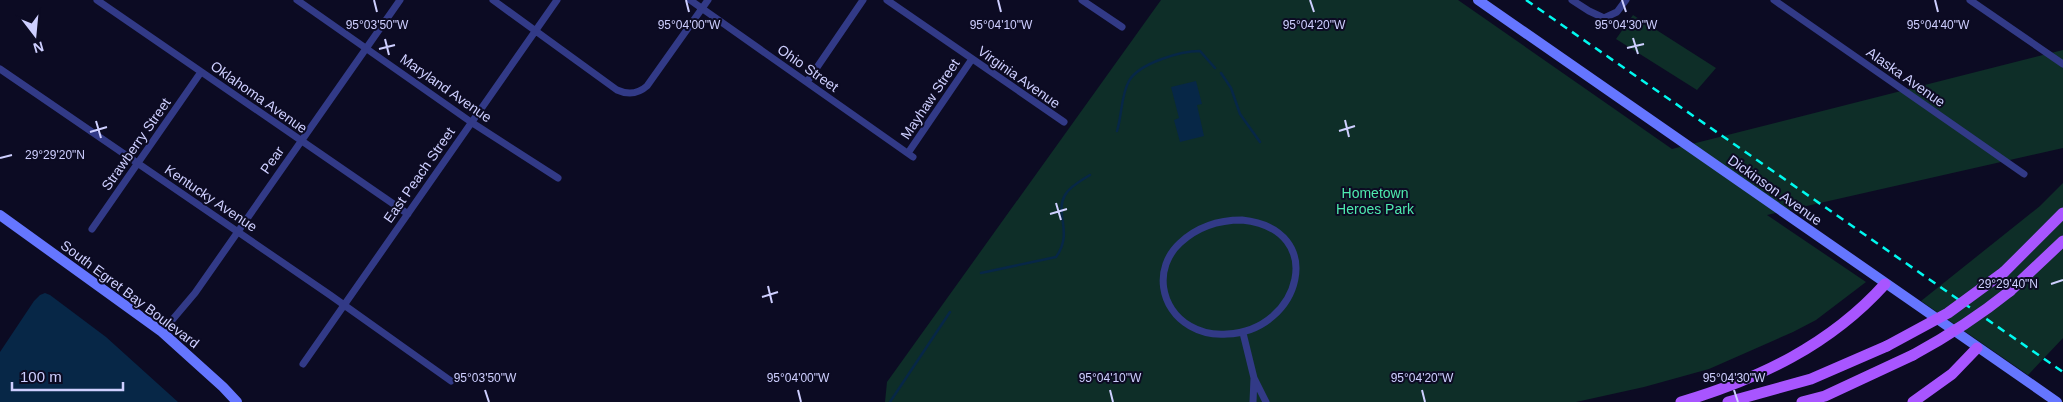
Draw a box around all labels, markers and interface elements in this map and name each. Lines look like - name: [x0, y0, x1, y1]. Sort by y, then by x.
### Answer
- north arrow: [10, 10, 60, 60]
- text: 95°03'50"W: [346, 18, 409, 32]
- text: 95°04'00"W: [658, 18, 721, 32]
- text: 95°04'10"W: [970, 18, 1033, 32]
- text: 95°04'20"W: [1283, 18, 1346, 32]
- text: 95°04'30"W: [1595, 18, 1658, 32]
- text: 95°04'40"W: [1907, 18, 1970, 32]
- text: N: [32, 38, 46, 57]
- street label: Ohio Street: [774, 41, 842, 95]
- street label: Virginia Avenue: [975, 43, 1063, 111]
- street label: Alaska Avenue: [1864, 44, 1949, 110]
- street label: Maryland Avenue: [397, 50, 495, 126]
- street label: Mayhaw Street: [897, 56, 963, 142]
- street label: Oklahoma Avenue: [208, 58, 311, 136]
- street label: Strawberry Street: [98, 95, 174, 193]
- street label: East Peach Street: [380, 124, 458, 226]
- street label: Pear: [257, 143, 287, 177]
- text: 29°29'20"N: [25, 148, 85, 162]
- street label: Dickinson Avenue: [1725, 152, 1825, 229]
- street label: Kentucky Avenue: [162, 161, 260, 235]
- park label: Hometown Heroes Park: [1336, 185, 1415, 217]
- street label: South Egret Bay Boulevard: [58, 237, 202, 351]
- text: 29°29'40"N: [1978, 277, 2038, 291]
- scale bar: [12, 360, 124, 392]
- text: 100 m: [20, 368, 62, 385]
- text: 95°03'50"W: [454, 371, 517, 385]
- text: 95°04'00"W: [767, 371, 830, 385]
- text: 95°04'10"W: [1079, 371, 1142, 385]
- text: 95°04'20"W: [1391, 371, 1454, 385]
- text: 95°04'30"W: [1703, 371, 1766, 385]

